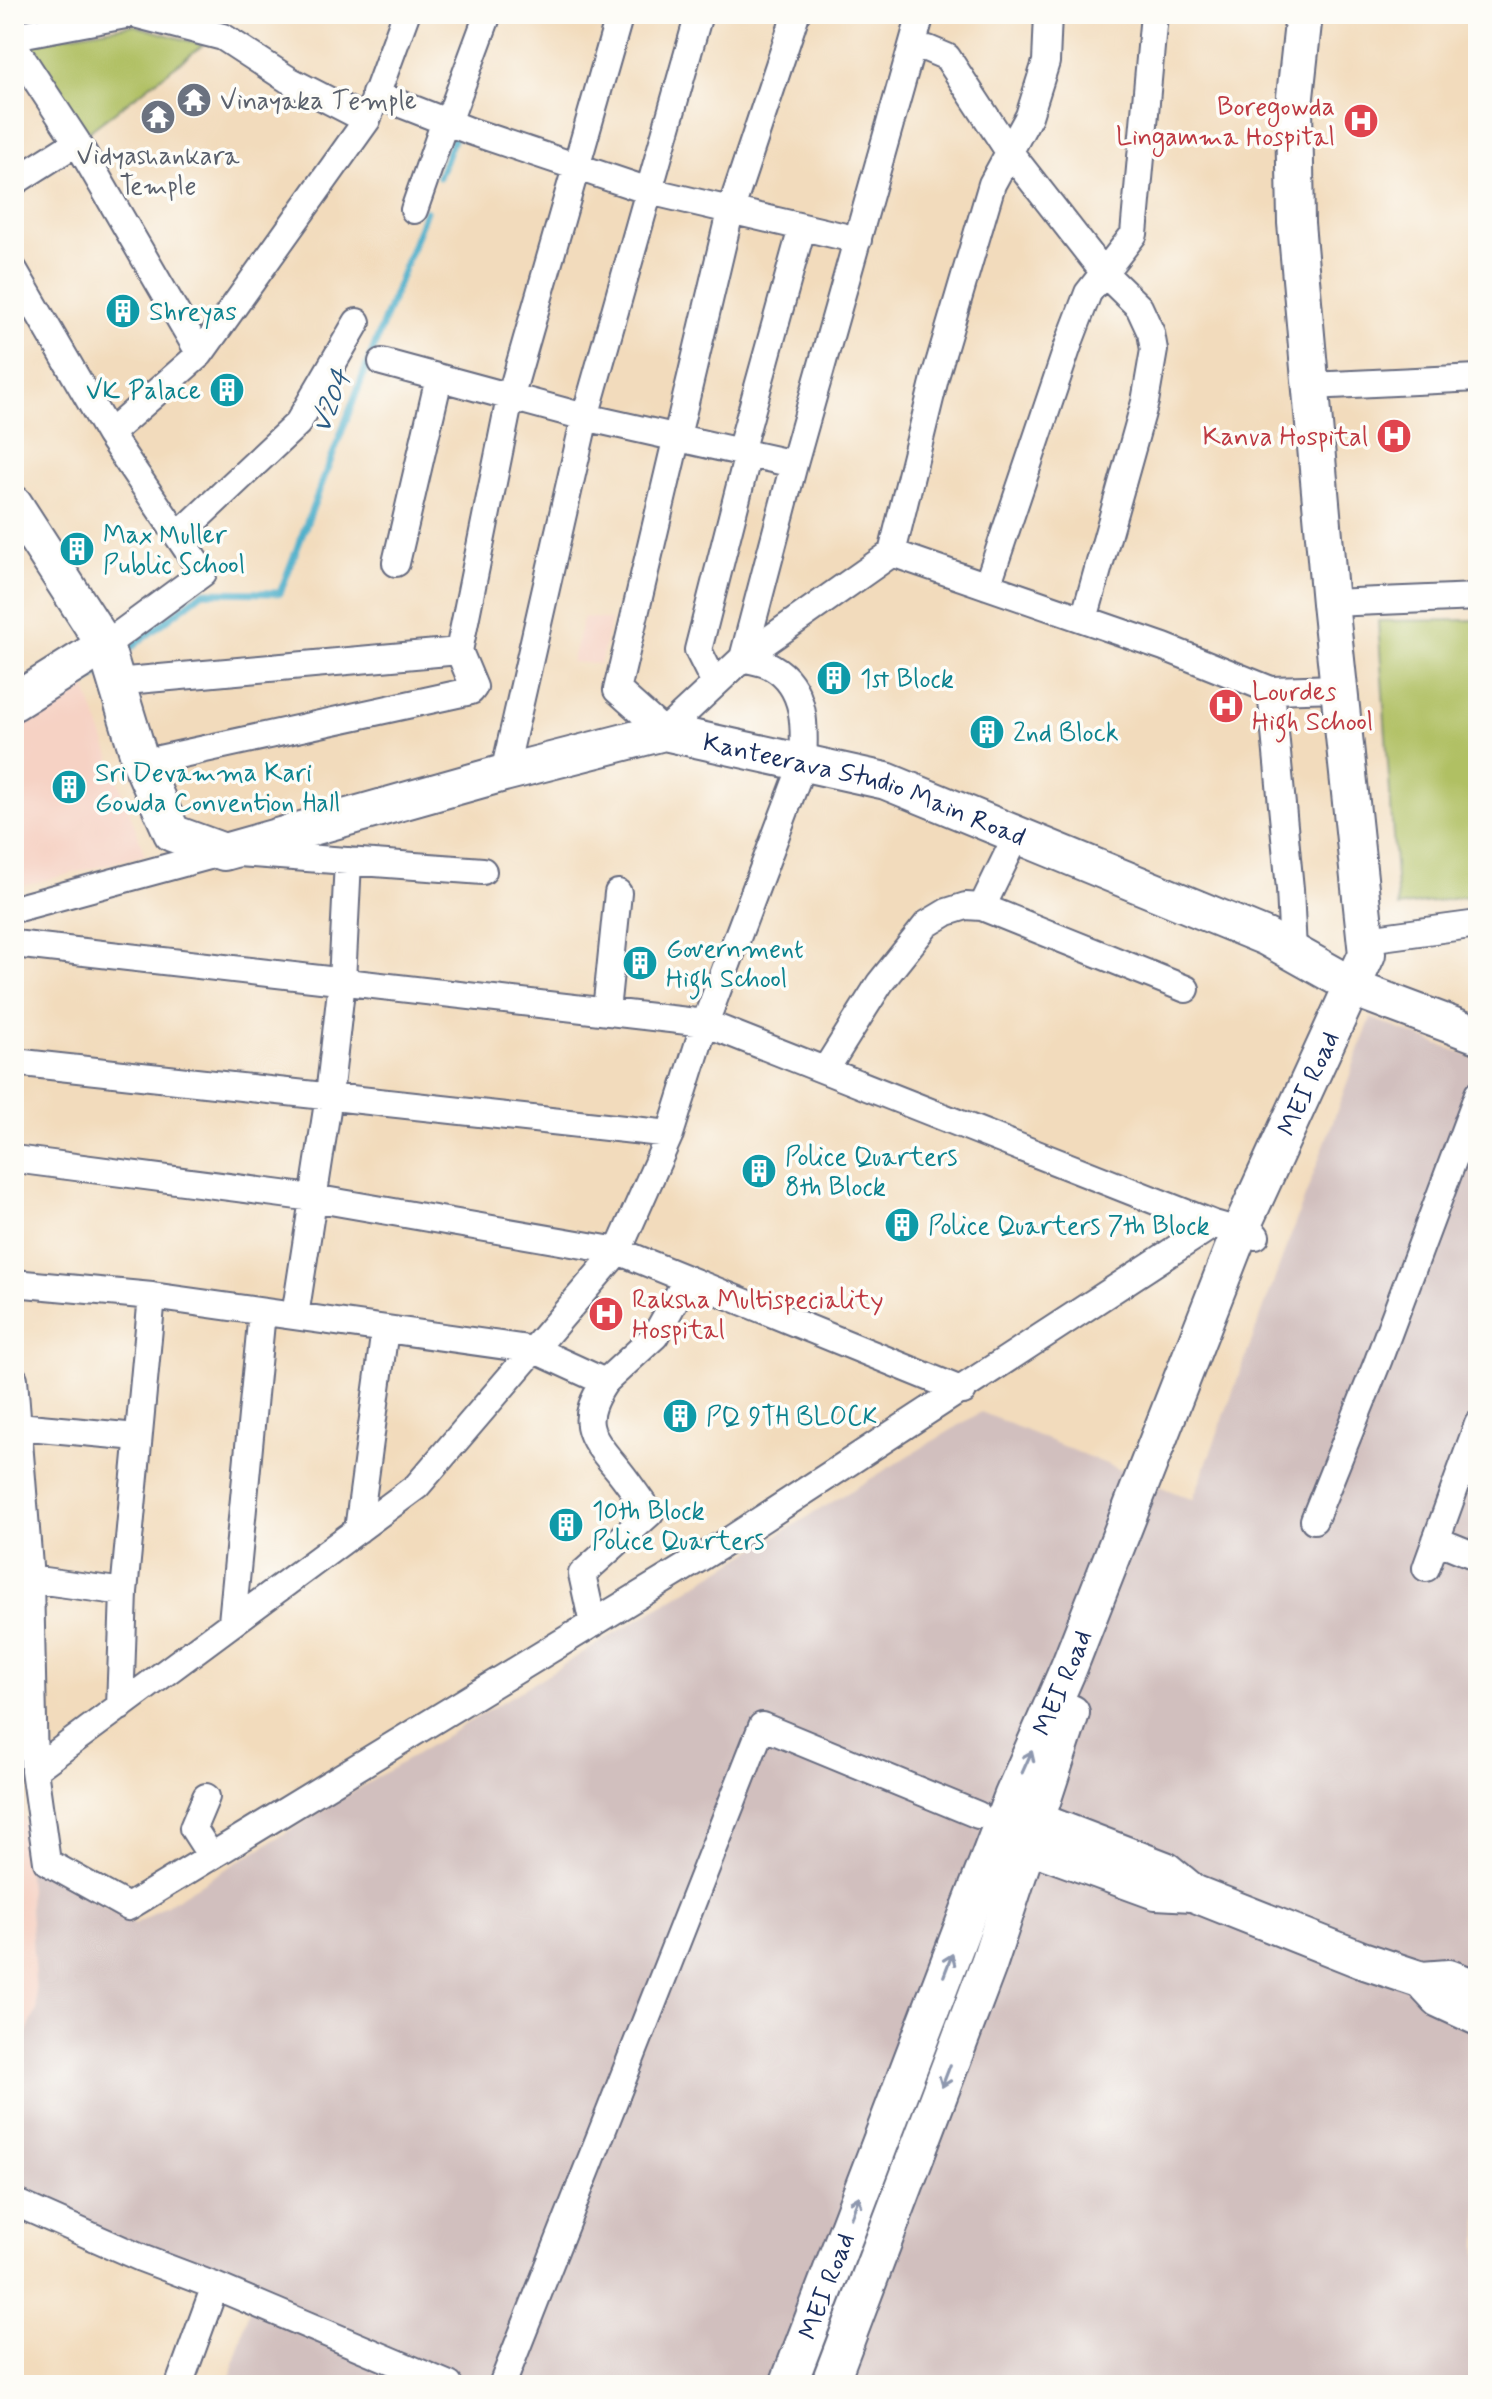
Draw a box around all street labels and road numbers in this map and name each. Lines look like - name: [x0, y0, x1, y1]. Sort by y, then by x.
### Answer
- street label: Kanteerava Studio Main Road: [700, 726, 1030, 855]
- street label: MEI Road: [1271, 1026, 1348, 1142]
- street label: MEI Road: [1026, 1625, 1101, 1742]
- street label: MEI Road: [792, 2228, 863, 2345]

